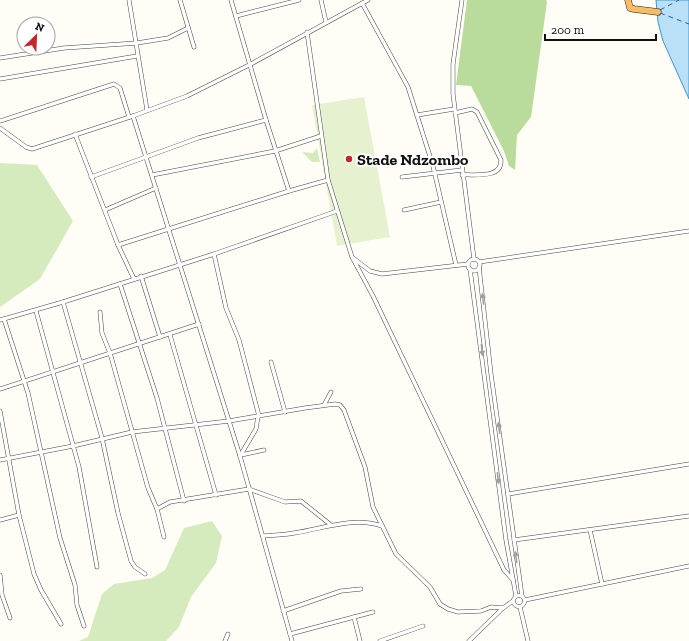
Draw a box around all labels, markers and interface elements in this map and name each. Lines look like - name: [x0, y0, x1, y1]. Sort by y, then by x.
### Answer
- north arrow: [16, 16, 56, 56]
- scale bar: [545, 16, 656, 42]
- text: N: [33, 20, 47, 35]
- text: 200 m: [551, 23, 585, 37]
- place label: Stade Ndzombo: [357, 150, 469, 169]
- marker: Stade Ndzombo: [344, 154, 354, 164]
- one-way arrow: [480, 293, 486, 306]
- one-way arrow: [478, 343, 485, 356]
- one-way arrow: [496, 422, 502, 435]
- one-way arrow: [495, 472, 502, 484]
- one-way arrow: [513, 551, 519, 563]

